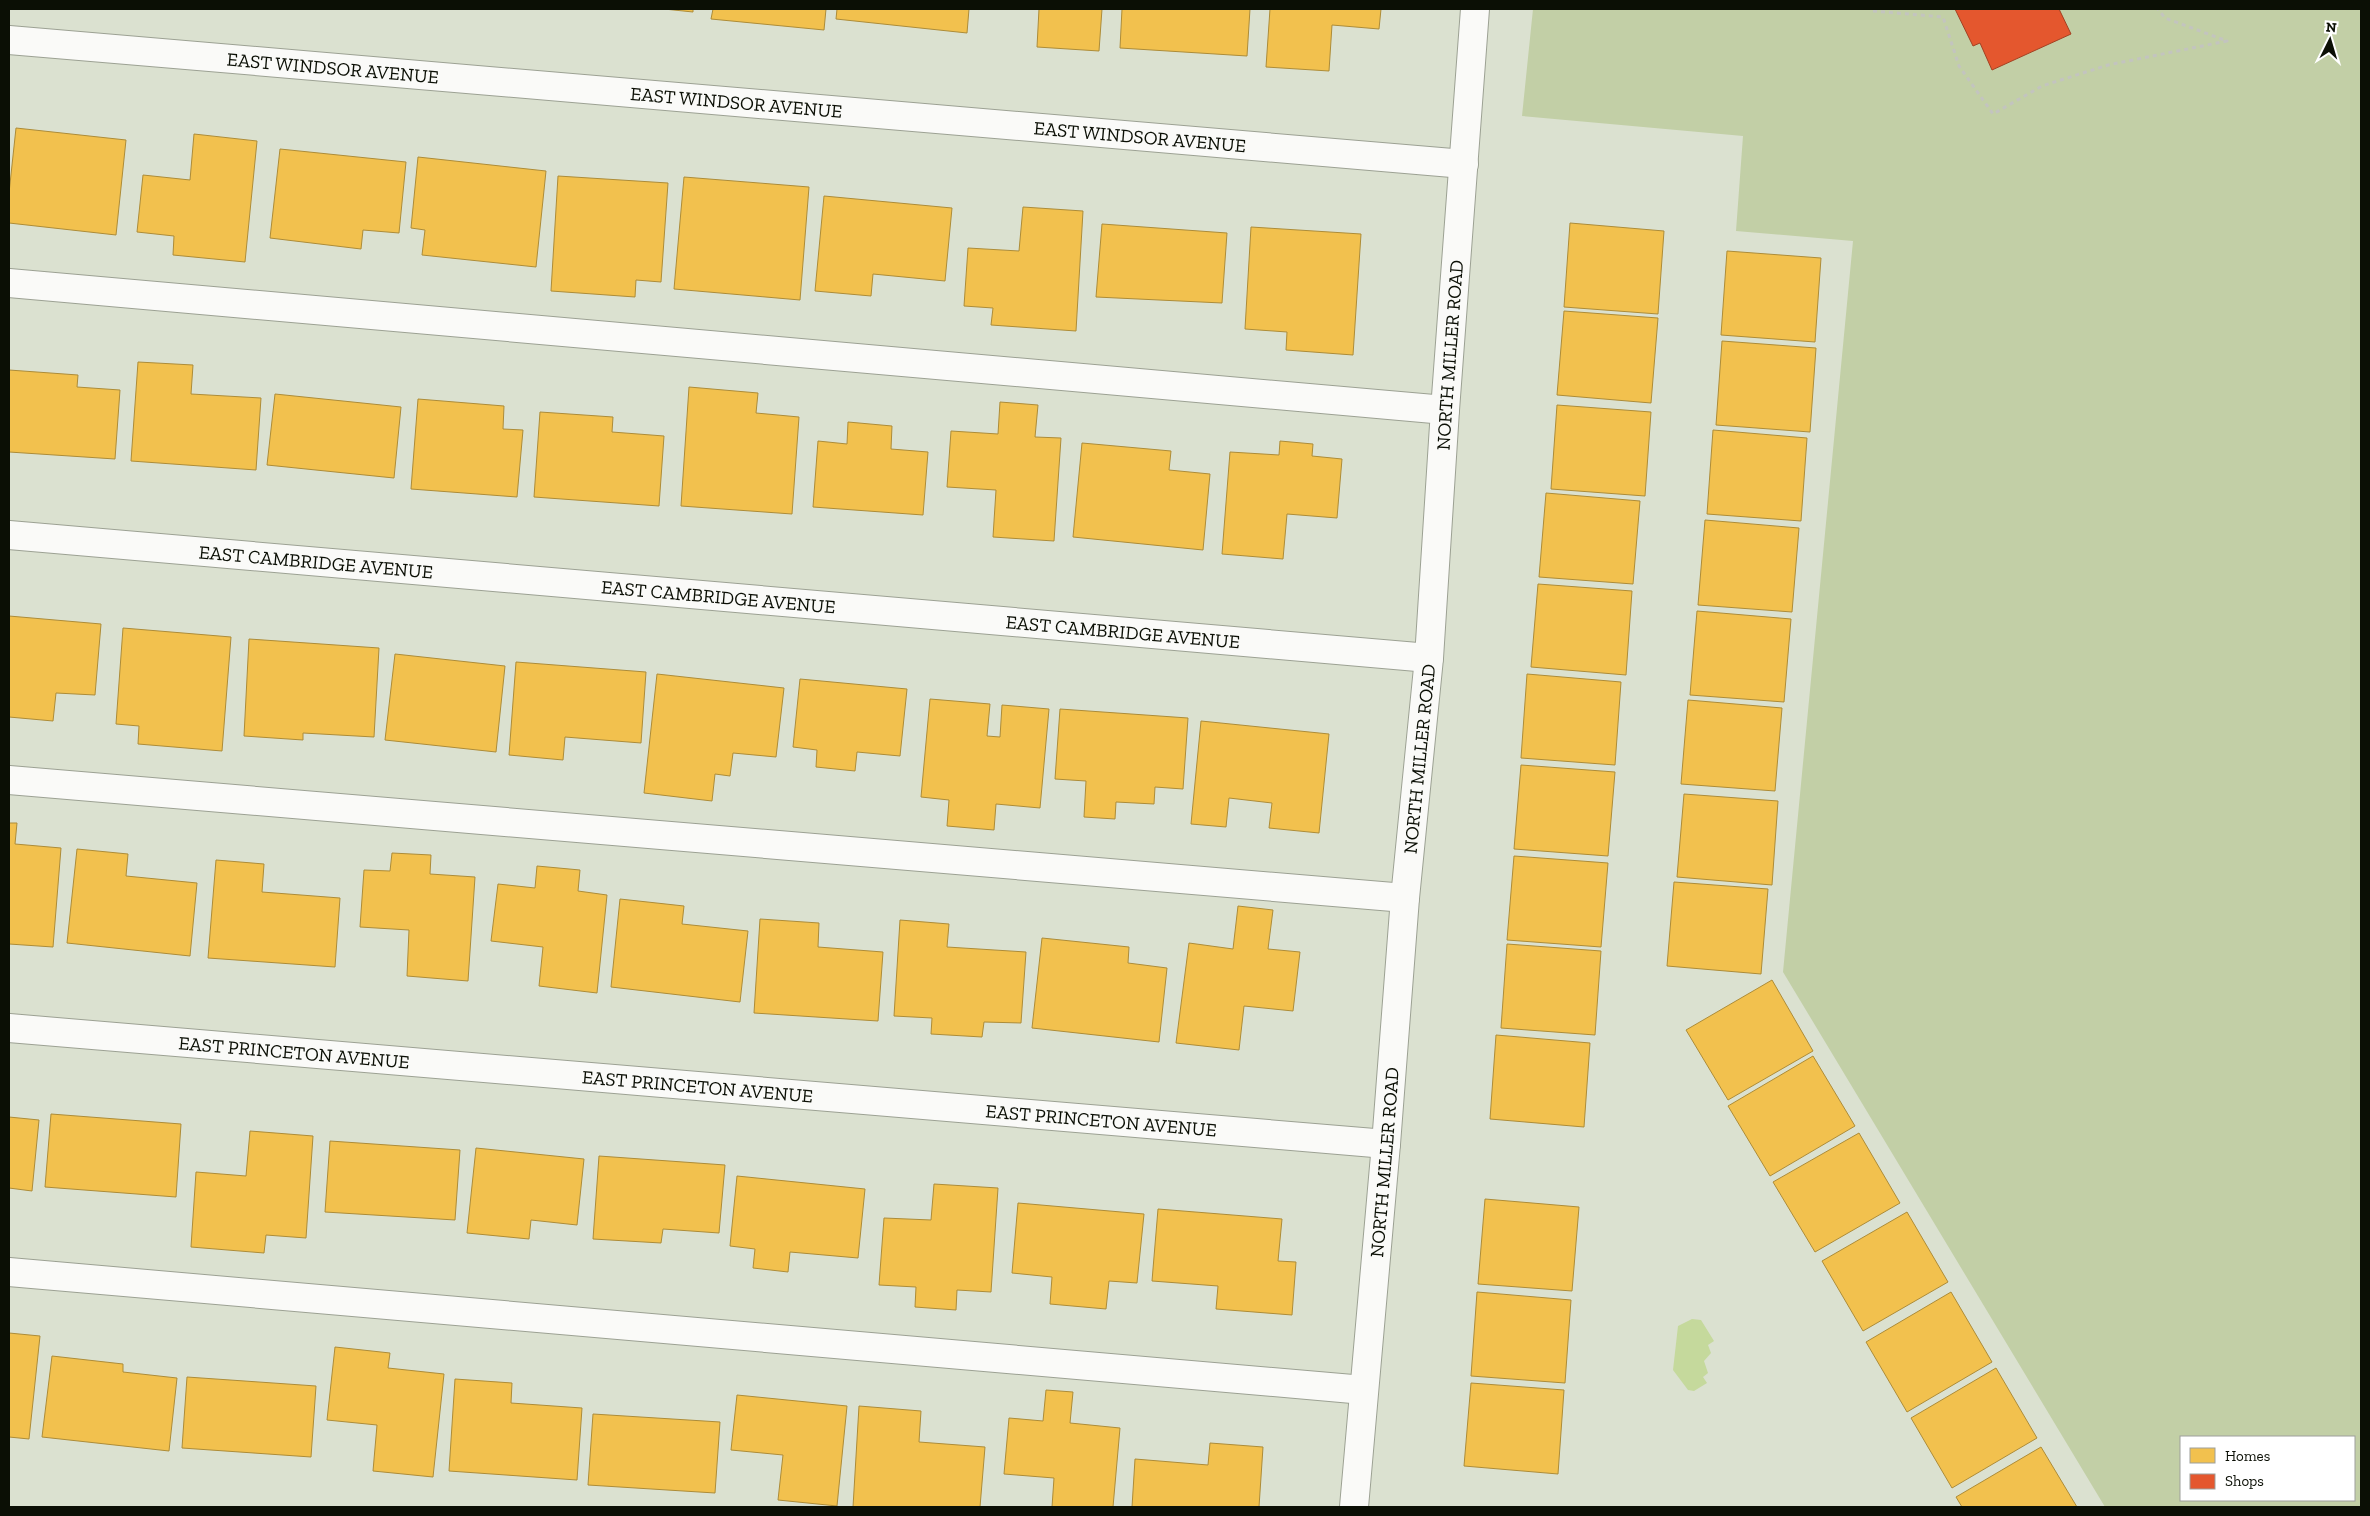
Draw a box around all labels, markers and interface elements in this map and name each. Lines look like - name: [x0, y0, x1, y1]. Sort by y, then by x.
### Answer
- north arrow: [2305, 15, 2355, 65]
- text: N: [2325, 19, 2337, 37]
- street label: EAST WINDSOR AVENUE: [226, 47, 440, 88]
- street label: EAST WINDSOR AVENUE: [629, 81, 843, 122]
- street label: EAST WINDSOR AVENUE: [1033, 116, 1247, 157]
- street label: NORTH MILLER ROAD: [1431, 259, 1468, 451]
- street label: EAST CAMBRIDGE AVENUE: [198, 540, 434, 583]
- street label: EAST CAMBRIDGE AVENUE: [600, 575, 836, 618]
- street label: EAST CAMBRIDGE AVENUE: [1005, 610, 1241, 653]
- street label: NORTH MILLER ROAD: [1398, 663, 1440, 855]
- street label: EAST PRINCETON AVENUE: [178, 1031, 410, 1073]
- street label: EAST PRINCETON AVENUE: [581, 1065, 814, 1107]
- street label: NORTH MILLER ROAD: [1365, 1066, 1403, 1258]
- street label: EAST PRINCETON AVENUE: [985, 1099, 1218, 1141]
- legend: [2180, 1436, 2355, 1501]
- text: Homes: [2225, 1447, 2270, 1465]
- text: Shops: [2225, 1472, 2264, 1490]

